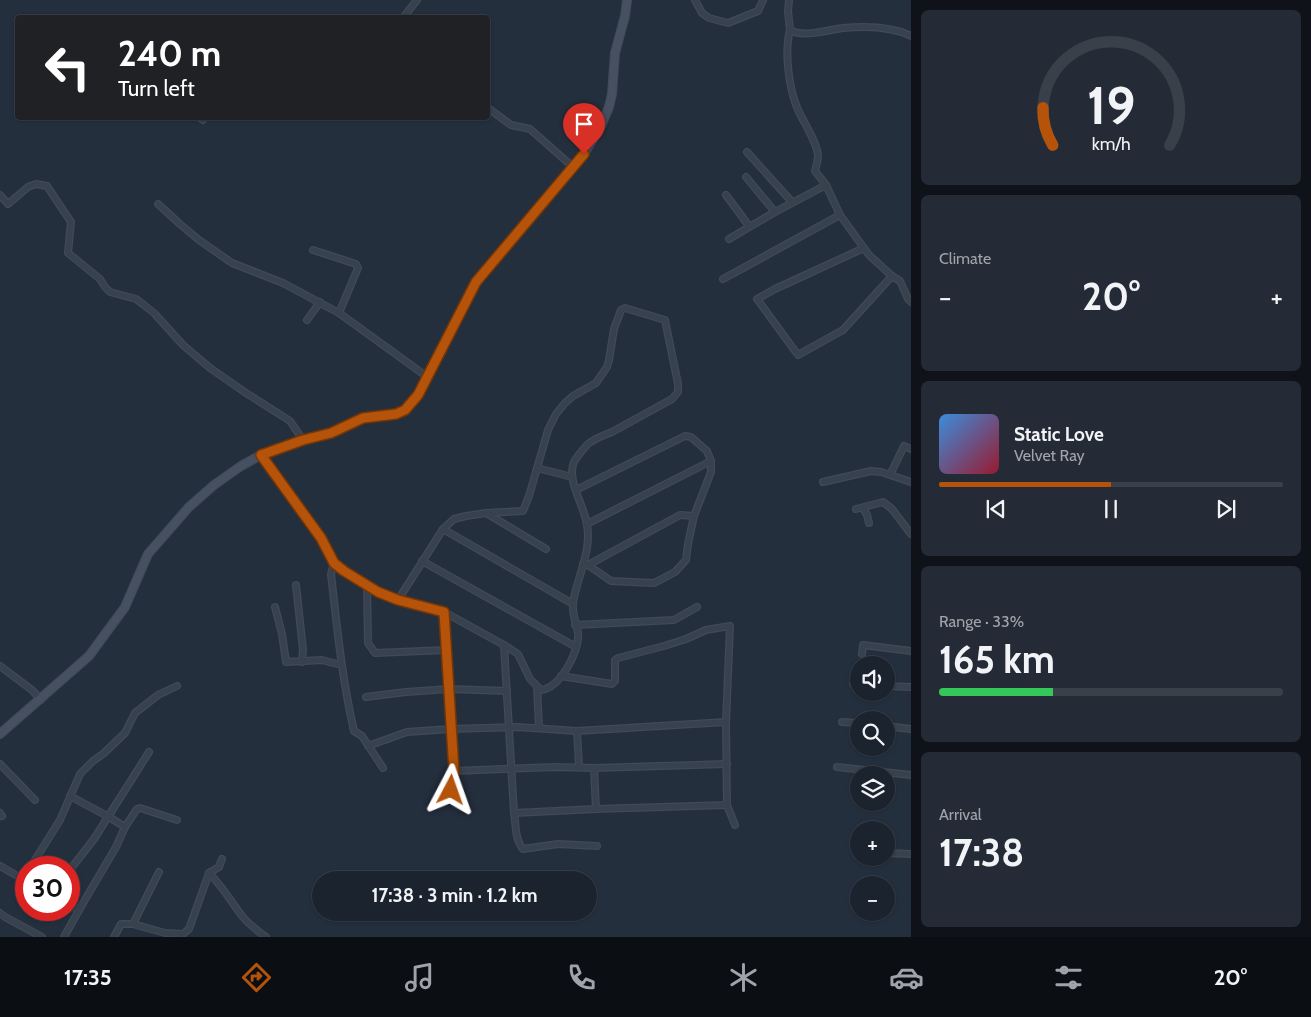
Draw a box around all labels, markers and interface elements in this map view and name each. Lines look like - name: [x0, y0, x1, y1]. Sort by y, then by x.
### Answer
- text: 240 m: [118, 32, 221, 75]
- icon: left: [35, 35, 100, 100]
- text: 19: [1087, 74, 1135, 137]
- text: Turn left: [118, 75, 195, 102]
- pin: [563, 103, 605, 154]
- icon: arrive: [570, 110, 598, 138]
- text: km/h: [1091, 133, 1131, 154]
- text: Climate: [939, 249, 991, 268]
- text: 20°: [1082, 273, 1140, 320]
- text: −: [939, 280, 951, 314]
- text: +: [1271, 280, 1283, 314]
- text: Static Love: [1014, 423, 1104, 446]
- text: Velvet Ray: [1014, 446, 1085, 465]
- icon: previous: [982, 495, 1010, 523]
- icon: pause: [1097, 495, 1125, 523]
- icon: next: [1212, 495, 1240, 523]
- text: Range · 33%: [939, 612, 1024, 631]
- text: 165 km: [939, 636, 1055, 683]
- map controls: [850, 656, 895, 921]
- button: sound: [850, 656, 895, 701]
- button: search: [850, 711, 895, 756]
- position arrow: [424, 763, 476, 815]
- button: layers: [850, 766, 895, 811]
- text: Arrival: [939, 805, 982, 824]
- button: +: [850, 821, 895, 866]
- text: 17:38: [939, 829, 1024, 876]
- speed limit sign: 30: [15, 856, 80, 921]
- button: −: [850, 876, 895, 921]
- text: 17:38 · 3 min · 1.2 km: [372, 884, 537, 907]
- icon: directions: [239, 960, 274, 995]
- icon: music: [402, 960, 437, 995]
- icon: phone: [564, 960, 599, 995]
- icon: climate: [726, 960, 761, 995]
- icon: car: [889, 960, 924, 995]
- icon: filters: [1051, 960, 1086, 995]
- text: 17:35: [64, 964, 112, 991]
- text: 20°: [1214, 964, 1247, 991]

